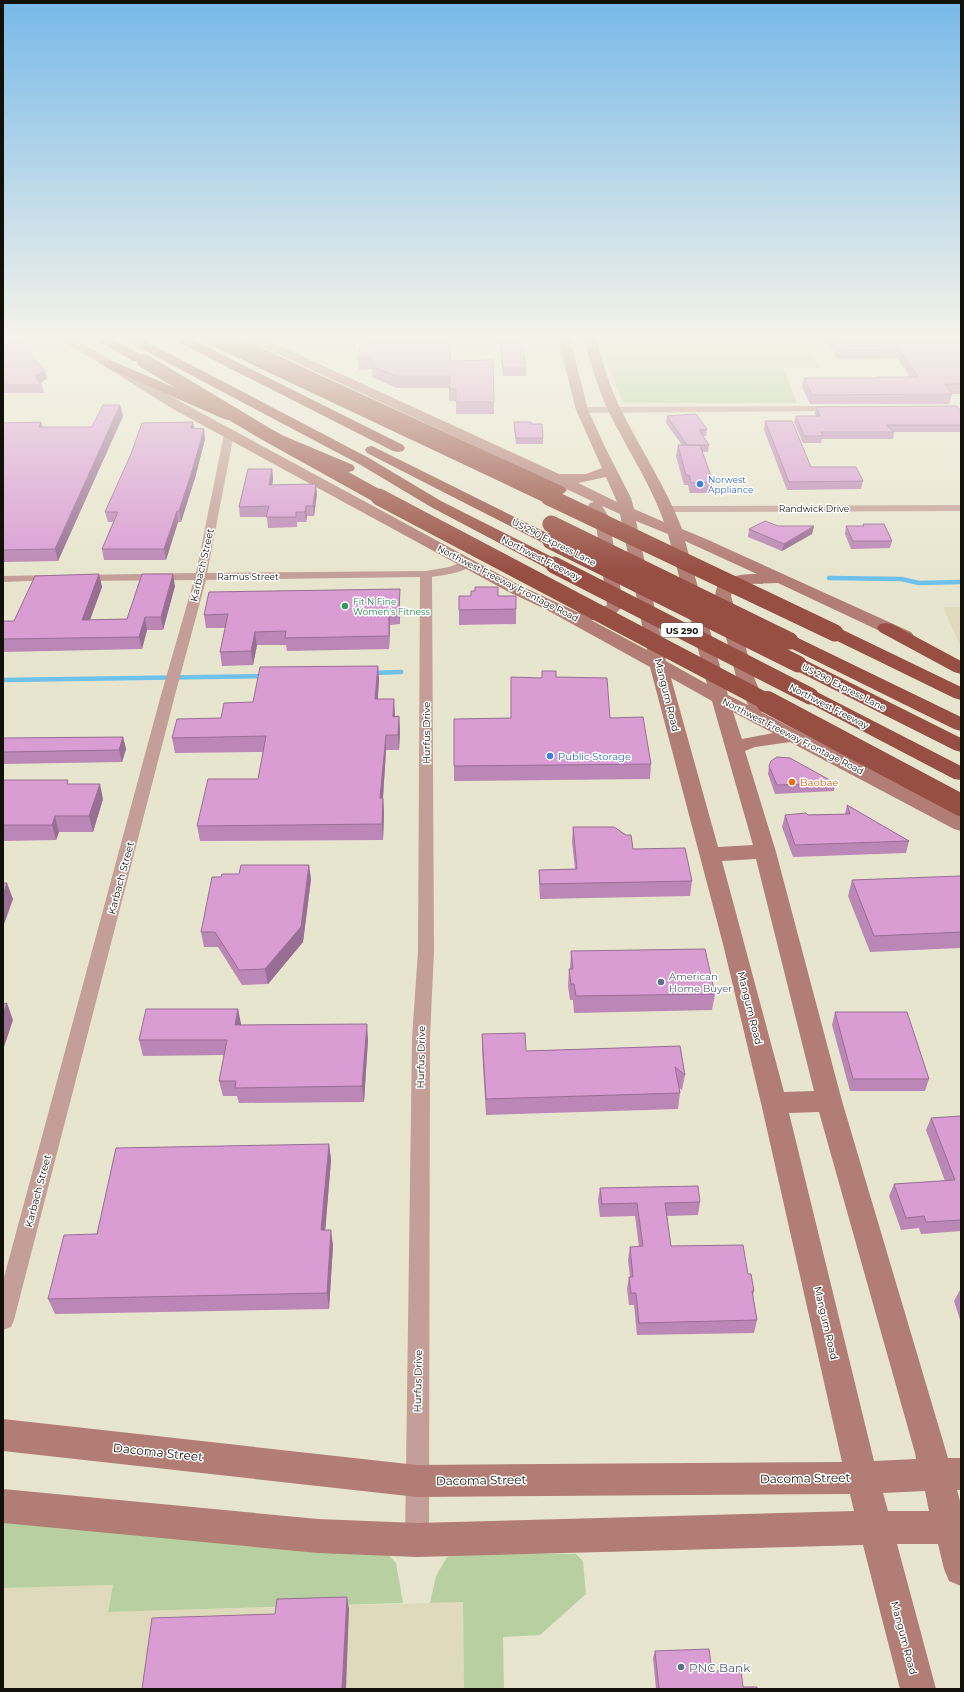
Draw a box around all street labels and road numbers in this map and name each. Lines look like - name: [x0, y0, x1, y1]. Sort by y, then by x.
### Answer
- street label: Randwick Drive: [779, 503, 850, 514]
- street label: US 290 Express Lane: [510, 516, 598, 568]
- street label: Karbach Street: [187, 527, 217, 603]
- street label: Northwest Freeway: [499, 533, 583, 583]
- street label: Northwest Freeway Frontage Road: [436, 542, 580, 624]
- street label: Ramus Street: [217, 571, 279, 582]
- road number: US 290: [661, 623, 703, 637]
- street label: Mangum Road: [652, 657, 682, 733]
- street label: US 290 Express Lane: [800, 661, 888, 713]
- street label: Northwest Freeway: [787, 681, 871, 731]
- street label: Northwest Freeway Frontage Road: [721, 695, 865, 777]
- street label: Hurfus Drive: [420, 702, 433, 764]
- street label: Karbach Street: [105, 840, 137, 916]
- street label: Mangum Road: [735, 970, 765, 1046]
- street label: Hurfus Drive: [414, 1026, 428, 1088]
- street label: Karbach Street: [22, 1153, 54, 1229]
- street label: Mangum Road: [811, 1285, 841, 1361]
- street label: Hurfus Drive: [411, 1350, 425, 1412]
- street label: Dacoma Street: [112, 1440, 204, 1464]
- street label: Dacoma Street: [760, 1470, 850, 1486]
- street label: Dacoma Street: [436, 1472, 526, 1488]
- street label: Mangum Road: [888, 1600, 920, 1676]

